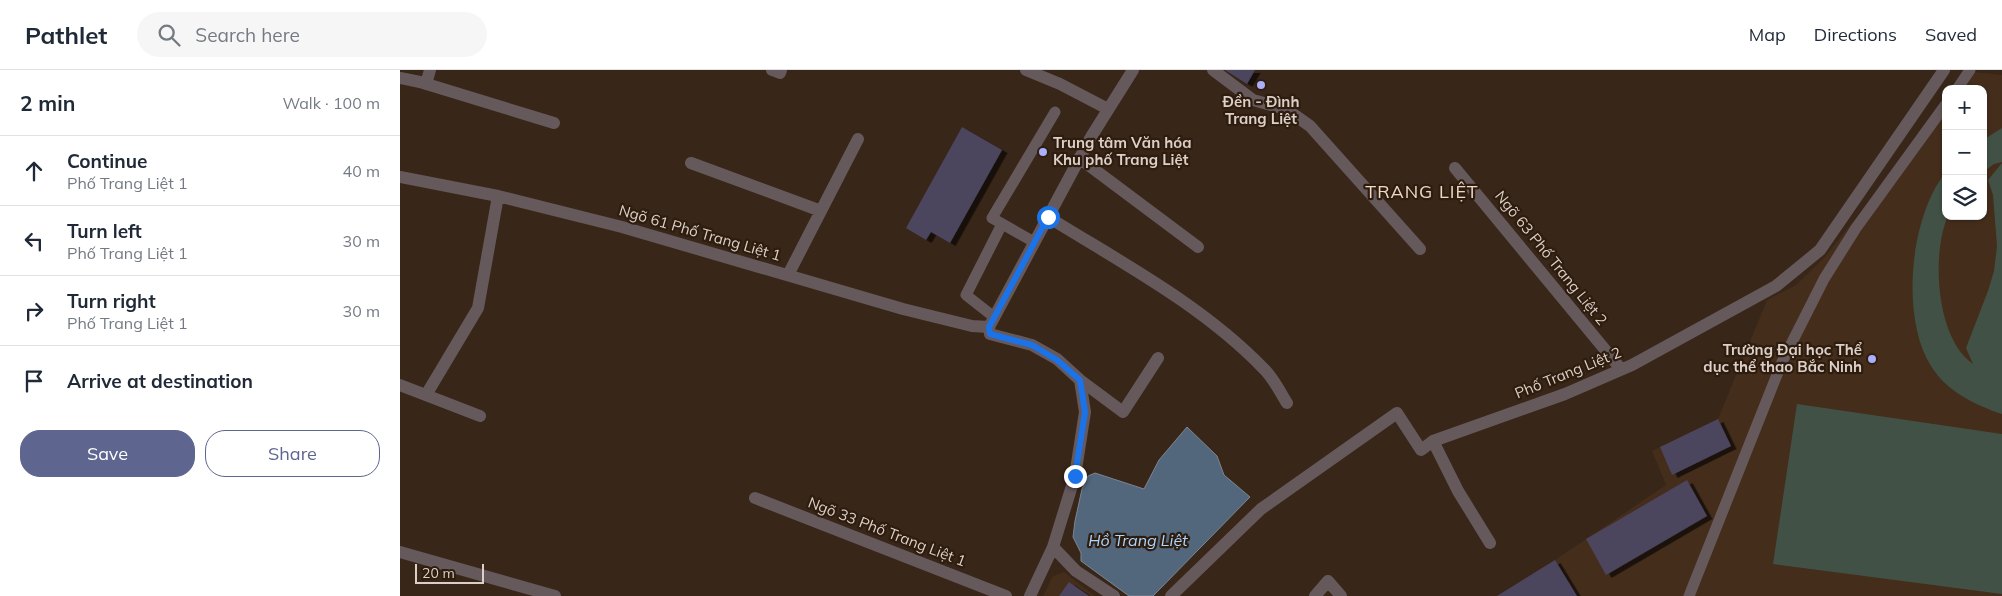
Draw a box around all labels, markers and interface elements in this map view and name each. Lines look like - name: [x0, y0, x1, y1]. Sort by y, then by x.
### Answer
- search box: [137, 12, 487, 57]
- text: Pathlet: [25, 20, 107, 50]
- icon: search: [155, 21, 183, 49]
- text: Search here: [195, 23, 300, 47]
- text: Map: [1749, 23, 1786, 46]
- text: Directions: [1814, 23, 1897, 46]
- text: Saved: [1925, 23, 1977, 46]
- marker: Đền - Đình Trang Liệt: [1255, 79, 1267, 91]
- map controls: [1942, 85, 1987, 220]
- button: +: [1942, 85, 1987, 130]
- text: 2 min: [20, 90, 75, 116]
- place label: Đền - Đình Trang Liệt: [1222, 92, 1299, 128]
- text: Walk · 100 m: [282, 93, 380, 113]
- button: −: [1942, 130, 1987, 175]
- place label: Trung tâm Văn hóa Khu phố Trang Liệt: [1053, 133, 1192, 169]
- marker: Trung tâm Văn hóa Khu phố Trang Liệt: [1037, 146, 1049, 158]
- text: Continue: [67, 149, 147, 173]
- icon: ahead: [20, 157, 48, 185]
- text: 40 m: [343, 161, 380, 181]
- text: Phố Trang Liệt 1: [67, 173, 188, 193]
- button: layers: [1942, 175, 1987, 220]
- district label: TRANG LIỆT: [1365, 180, 1479, 203]
- street label: Ngõ 63 Phố Trang Liệt 2: [1491, 187, 1612, 329]
- street label: Ngõ 61 Phố Trang Liệt 1: [617, 200, 783, 265]
- route start: [1037, 206, 1060, 229]
- text: Turn left: [67, 219, 142, 243]
- icon: left: [20, 227, 48, 255]
- text: 30 m: [343, 231, 380, 251]
- text: Phố Trang Liệt 1: [67, 243, 188, 263]
- text: Turn right: [67, 289, 156, 313]
- icon: right: [20, 297, 48, 325]
- text: 30 m: [343, 301, 380, 321]
- text: Phố Trang Liệt 1: [67, 313, 188, 333]
- place label: Trường Đại học Thể dục thể thao Bắc Ninh: [1703, 340, 1862, 376]
- street label: Phố Trang Liệt 2: [1512, 343, 1624, 403]
- marker: Trường Đại học Thể dục thể thao Bắc Ninh: [1866, 353, 1878, 365]
- icon: arrive: [20, 367, 48, 395]
- text: Arrive at destination: [67, 369, 253, 393]
- button: Save: [20, 430, 195, 477]
- button: Share: [205, 430, 380, 477]
- route end: [1064, 465, 1087, 488]
- street label: Ngõ 33 Phố Trang Liệt 1: [805, 493, 969, 570]
- water label: Hồ Trang Liệt: [1088, 530, 1188, 550]
- scale bar: [415, 561, 484, 584]
- text: 20 m: [422, 564, 455, 582]

